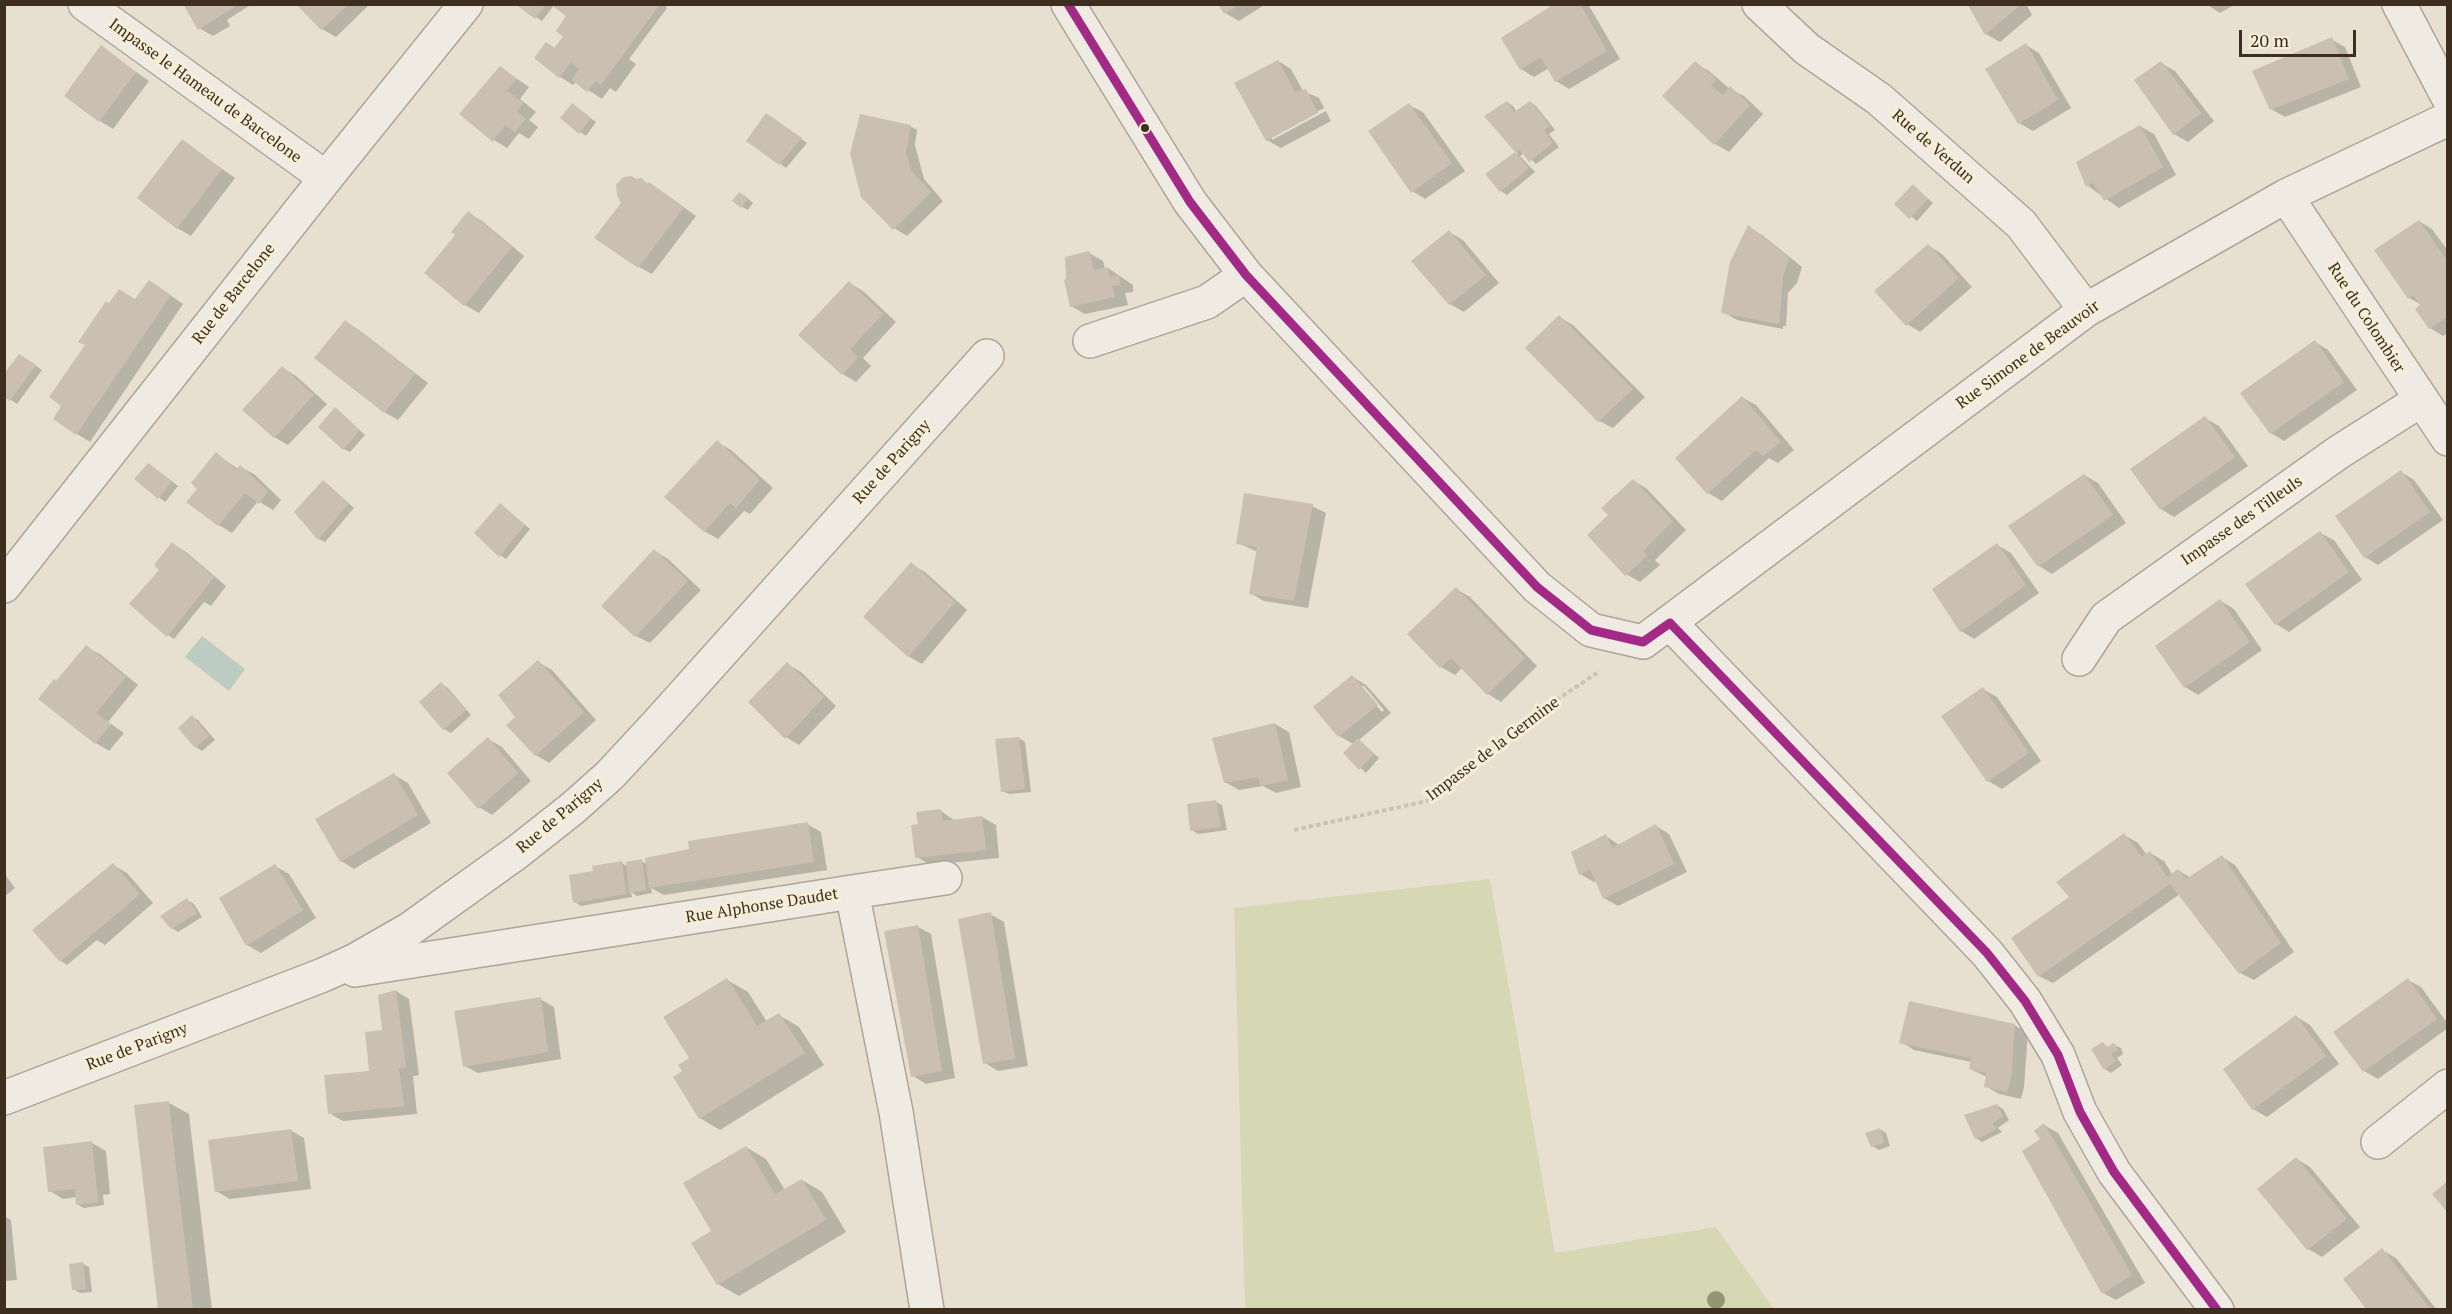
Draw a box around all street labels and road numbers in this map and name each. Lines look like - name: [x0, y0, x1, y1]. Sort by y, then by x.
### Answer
- street label: Impasse le Hameau de Barcelone: [105, 15, 305, 167]
- street label: Rue de Verdun: [1888, 106, 1978, 188]
- street label: Rue de Barcelone: [189, 240, 279, 348]
- street label: Rue du Colombier: [2323, 259, 2409, 377]
- street label: Rue Simone de Beauvoir: [1953, 297, 2103, 413]
- street label: Rue de Parigny: [849, 416, 935, 508]
- street label: Impasse des Tilleuls: [2178, 472, 2306, 570]
- street label: Impasse de la Germine: [1423, 693, 1563, 805]
- street label: Rue de Parigny: [513, 774, 607, 858]
- street label: Rue Alphonse Daudet: [684, 884, 840, 928]
- street label: Rue de Parigny: [84, 1019, 190, 1075]

